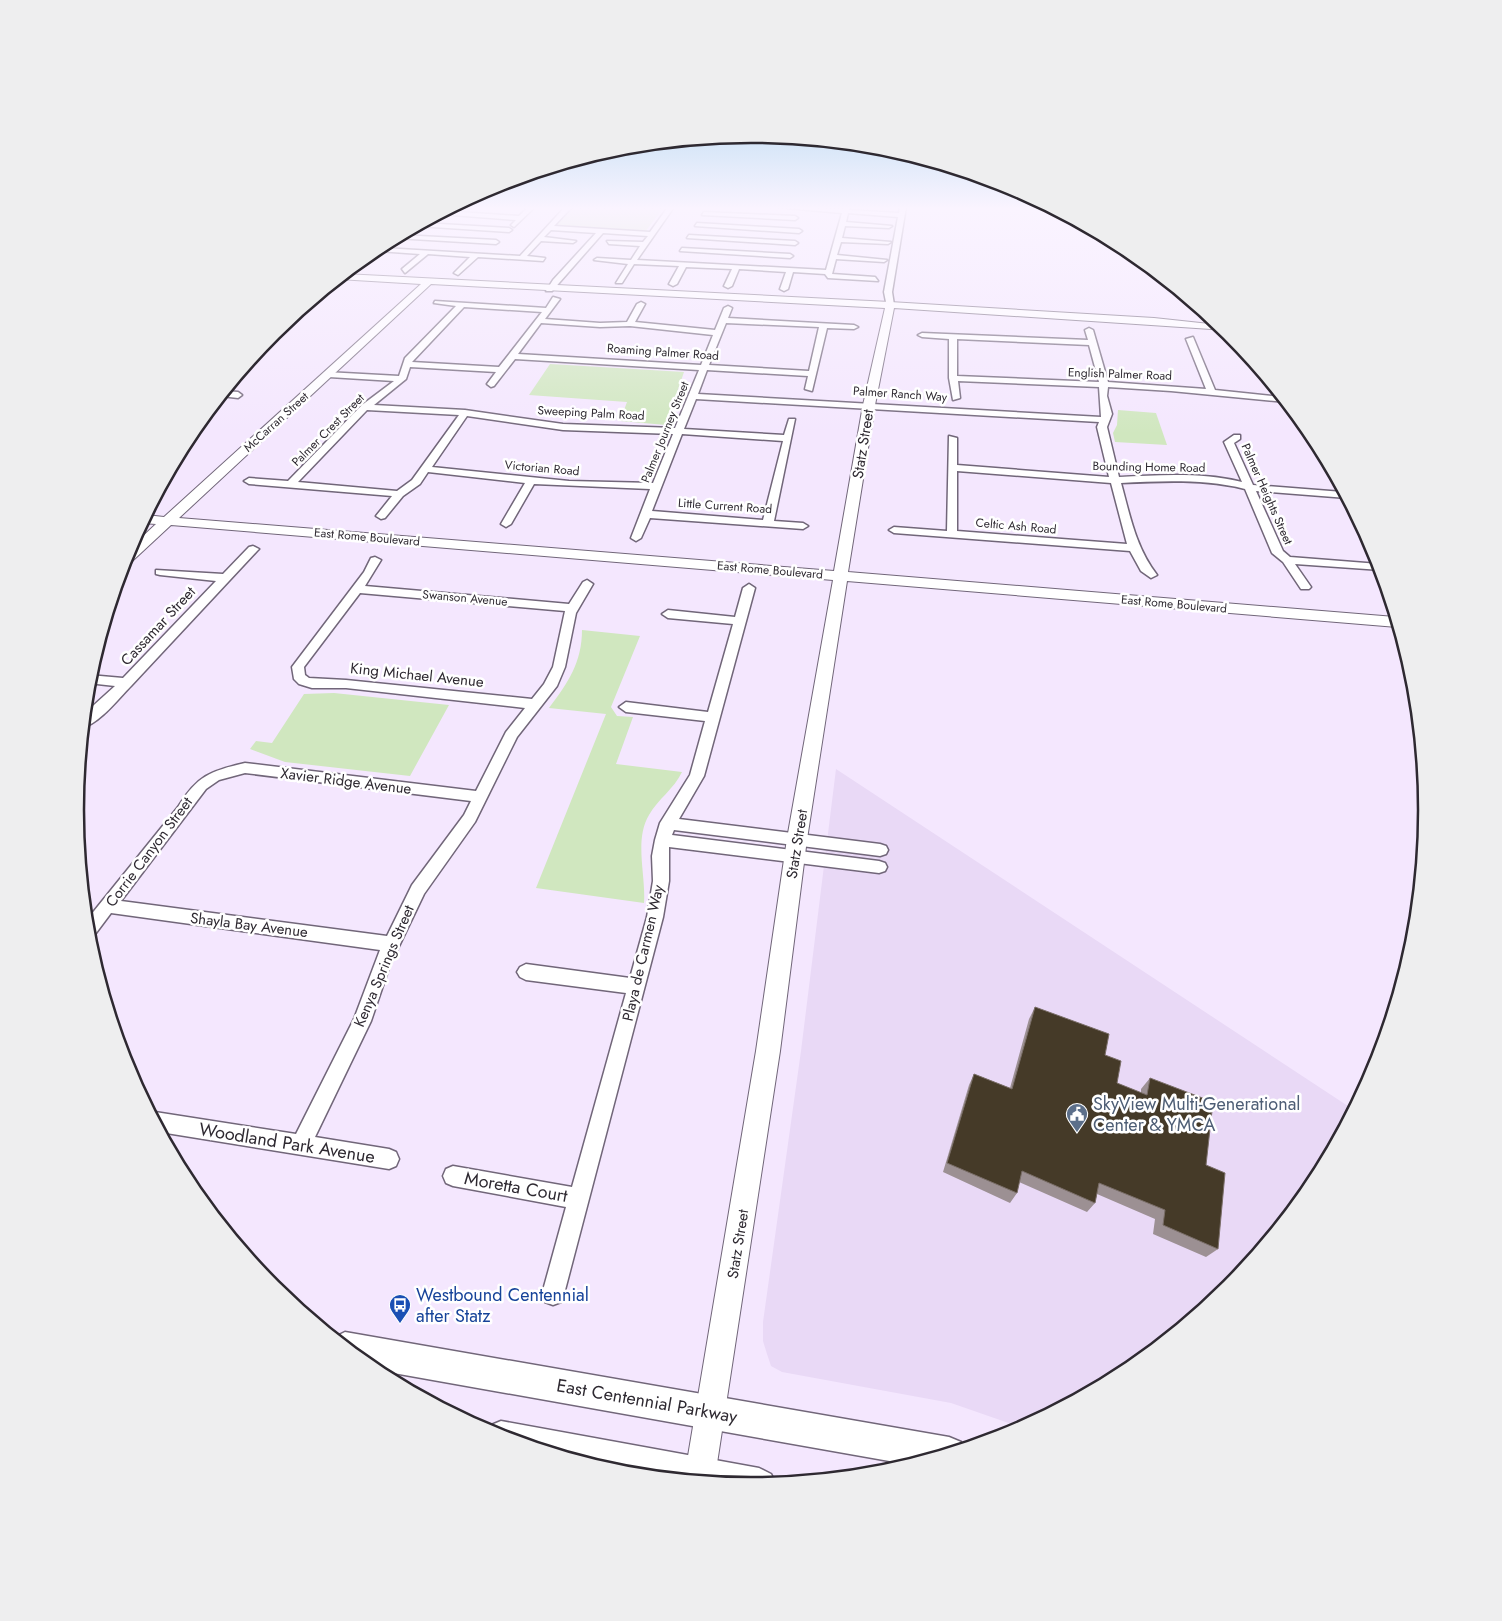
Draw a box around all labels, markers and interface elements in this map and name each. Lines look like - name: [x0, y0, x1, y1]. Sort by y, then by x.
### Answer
- street label: Roaming Palmer Road: [606, 339, 720, 365]
- street label: English Palmer Road: [1068, 363, 1172, 385]
- street label: Palmer Journey Street: [636, 379, 694, 485]
- street label: Palmer Ranch Way: [852, 382, 948, 406]
- street label: McCarran Street: [240, 388, 313, 456]
- street label: Palmer Crest Street: [288, 390, 368, 470]
- street label: Sweeping Palm Road: [537, 401, 645, 425]
- street label: Statz Street: [847, 407, 879, 480]
- street label: Palmer Heights Street: [1237, 441, 1297, 548]
- street label: Victorian Road: [504, 456, 580, 480]
- street label: Bounding Home Road: [1092, 457, 1206, 477]
- street label: Little Current Road: [677, 494, 773, 518]
- street label: Celtic Ash Road: [975, 514, 1057, 538]
- street label: East Rome Boulevard: [313, 523, 421, 551]
- street label: East Rome Boulevard: [716, 556, 824, 584]
- street label: Cassamar Street: [115, 581, 201, 670]
- street label: Swanson Avenue: [422, 585, 508, 611]
- street label: East Rome Boulevard: [1120, 590, 1228, 618]
- street label: King Michael Avenue: [349, 657, 485, 693]
- street label: Xavier Ridge Avenue: [279, 762, 413, 800]
- street label: Corrie Canyon Street: [100, 792, 198, 912]
- street label: Statz Street: [781, 807, 813, 880]
- street label: Playa de Carmen Way: [617, 882, 669, 1023]
- street label: Kenya Springs Street: [348, 901, 420, 1030]
- street label: Shayla Bay Avenue: [189, 907, 309, 943]
- place label: SkyView Multi-Generational Center & YMCA: [1093, 1091, 1300, 1138]
- public building icon: SkyView Multi-Generational Center & YMCA: [1065, 1102, 1089, 1133]
- street label: Woodland Park Avenue: [197, 1116, 377, 1170]
- street label: Moretta Court: [462, 1165, 570, 1209]
- street label: Statz Street: [722, 1207, 754, 1280]
- place label: Westbound Centennial after Statz: [416, 1282, 589, 1329]
- bus stop icon: Westbound Centennial after Statz: [388, 1293, 412, 1324]
- street label: East Centennial Parkway: [555, 1372, 739, 1430]

